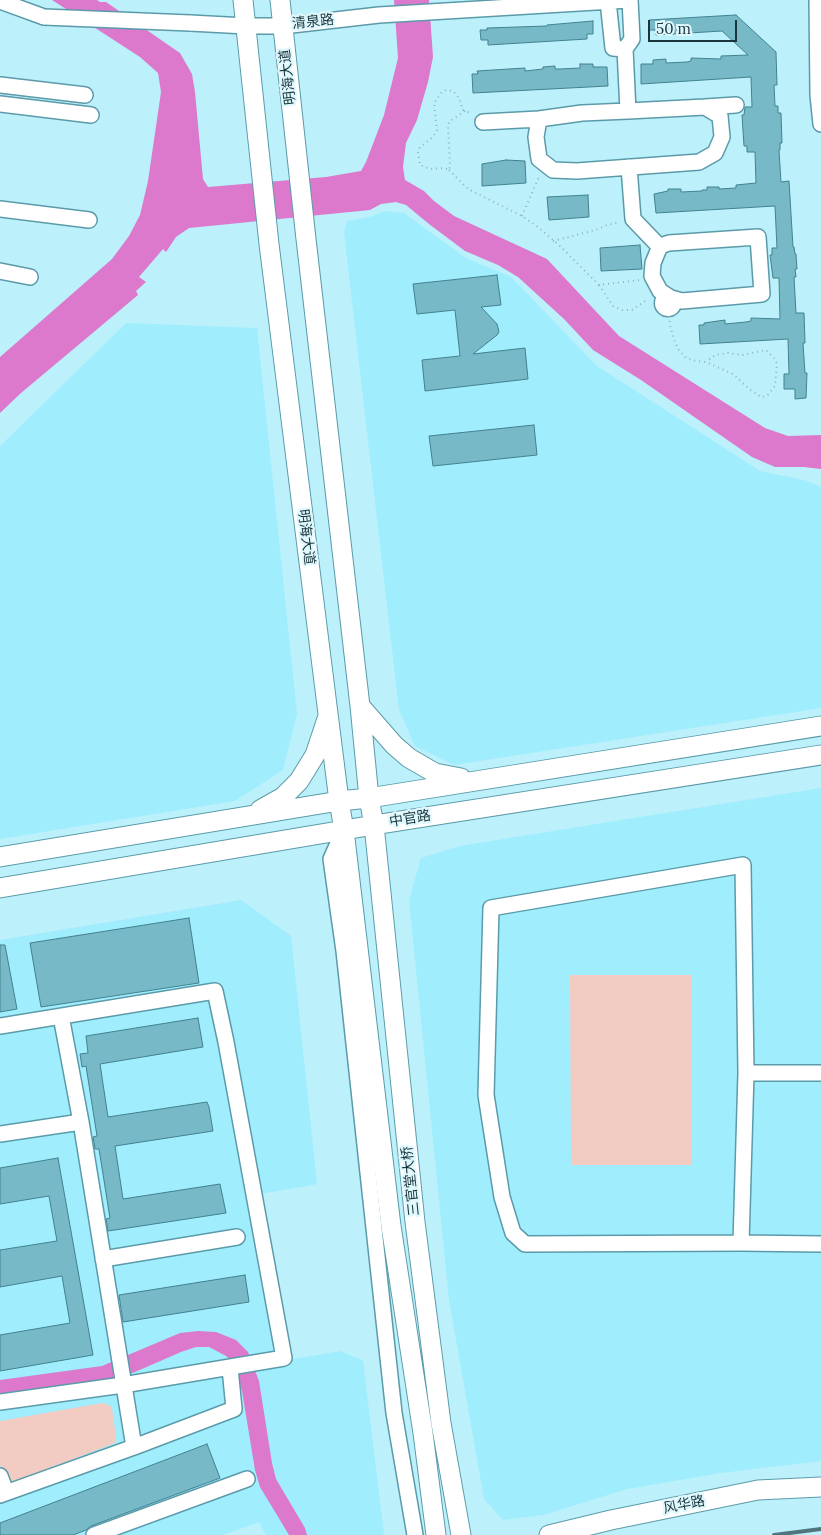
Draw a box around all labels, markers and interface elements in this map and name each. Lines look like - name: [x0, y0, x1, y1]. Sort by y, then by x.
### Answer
- scale bar: [651, 10, 740, 42]
- street label: 清泉路: [291, 11, 335, 33]
- text: 50 m: [656, 19, 691, 38]
- street label: 明海大道: [277, 48, 299, 106]
- street label: 明海大道: [294, 508, 318, 566]
- street label: 中官路: [388, 807, 432, 831]
- street label: 三官堂大桥: [399, 1145, 423, 1217]
- street label: 风华路: [662, 1493, 706, 1517]

